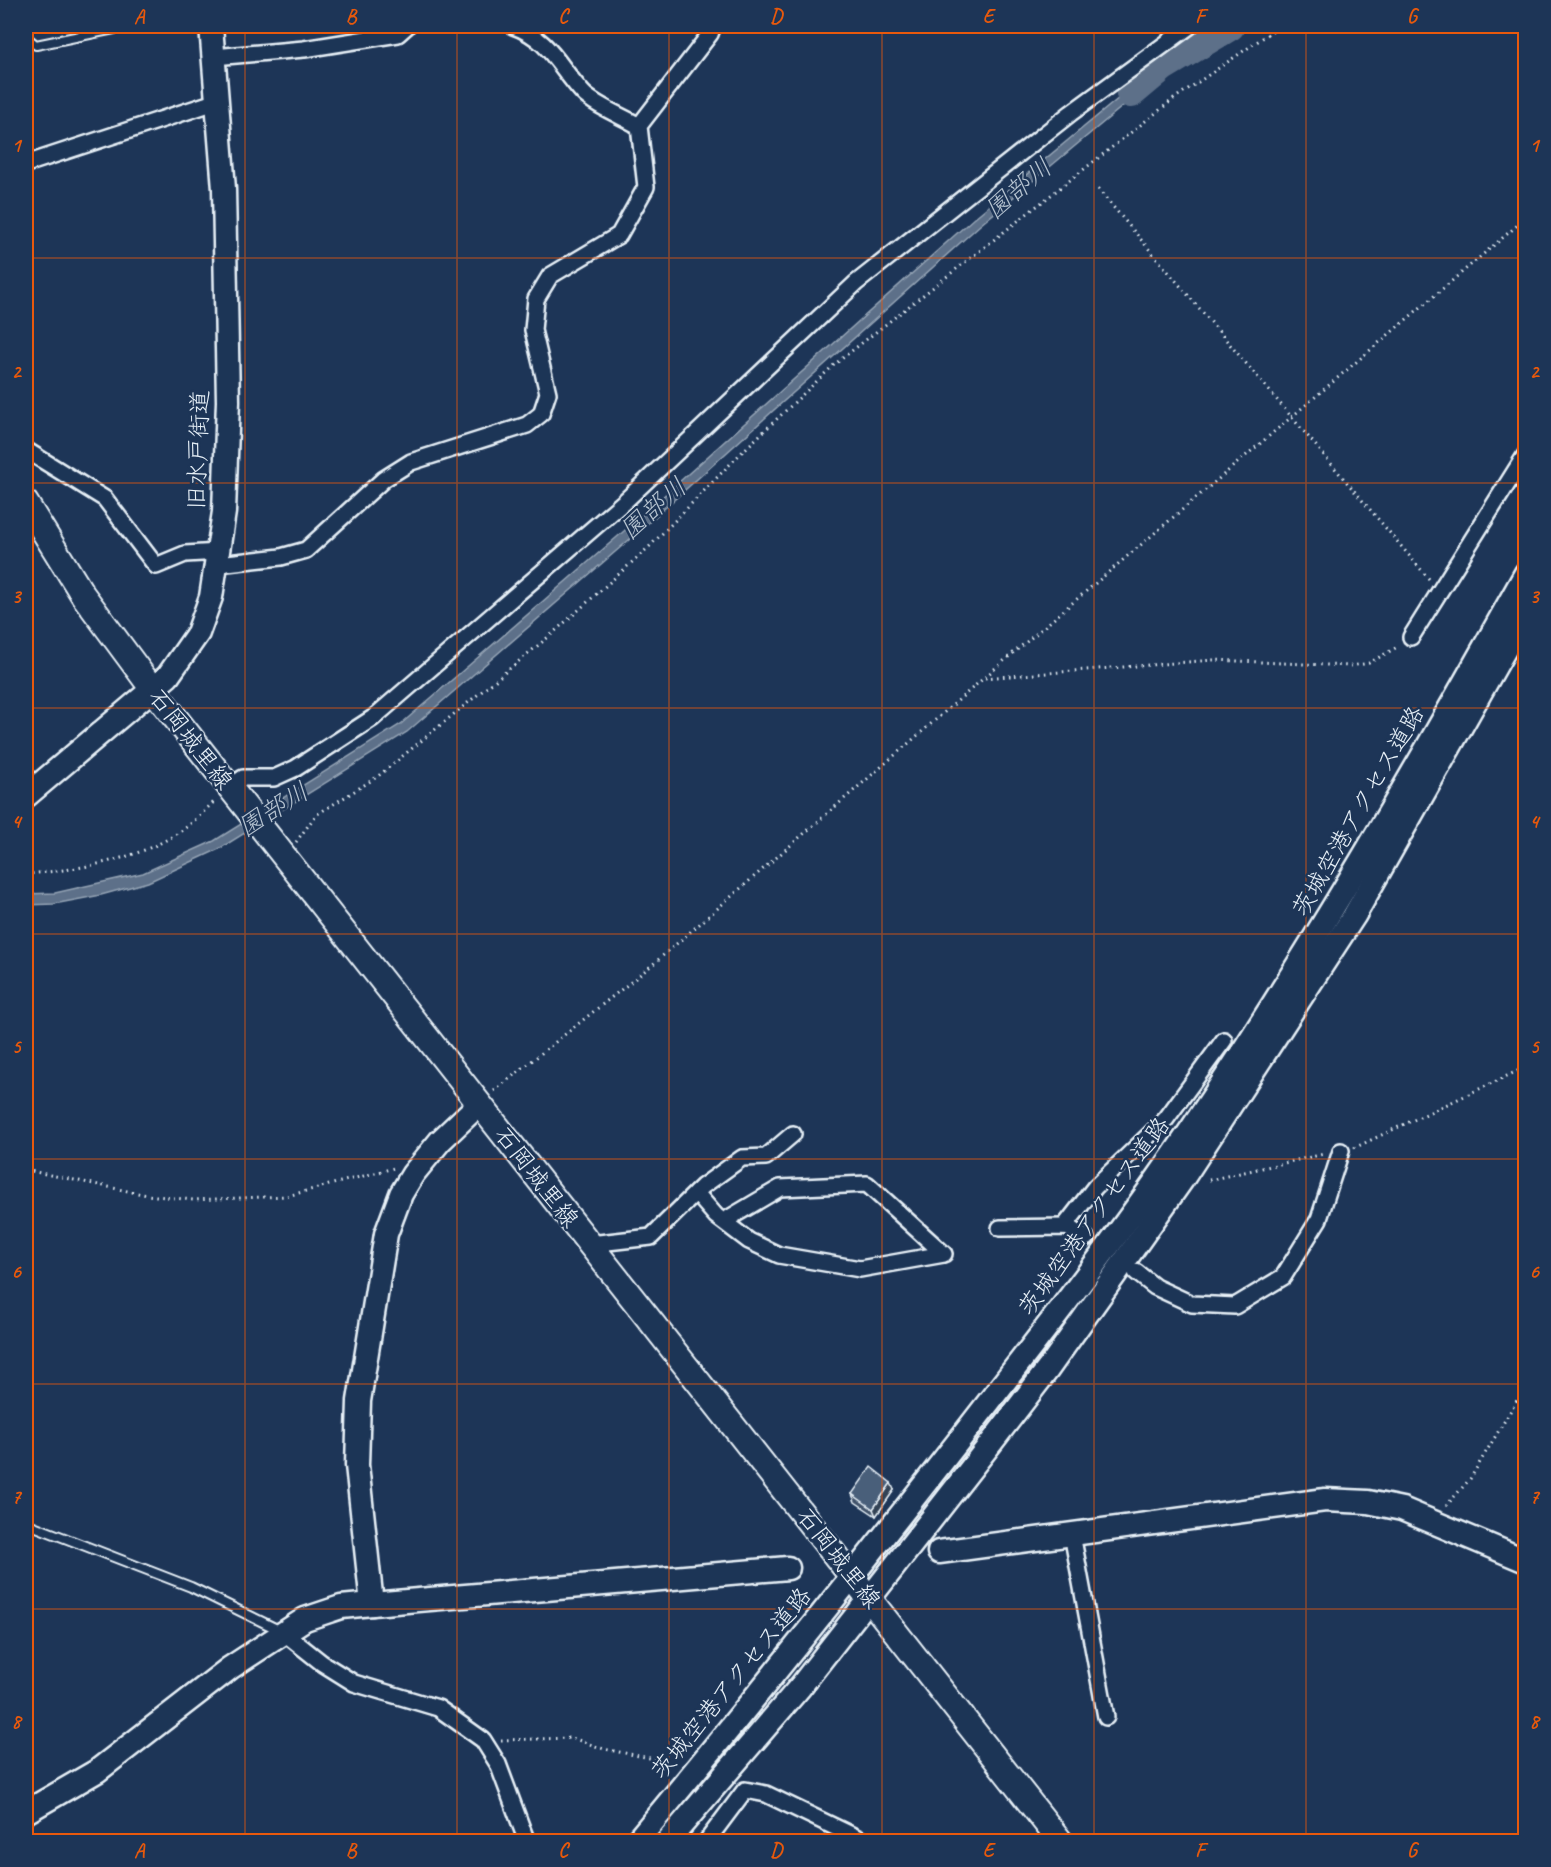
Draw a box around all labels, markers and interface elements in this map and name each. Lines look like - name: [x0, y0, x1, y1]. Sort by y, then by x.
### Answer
- text: A: [134, 4, 146, 29]
- text: B: [346, 4, 358, 29]
- text: C: [558, 4, 570, 29]
- text: D: [770, 4, 784, 29]
- text: E: [983, 4, 997, 29]
- text: F: [1195, 4, 1209, 29]
- text: G: [1407, 4, 1420, 29]
- text: 1: [12, 133, 23, 158]
- text: 1: [1530, 133, 1541, 158]
- water label: 園部川: [978, 151, 1059, 226]
- text: 2: [12, 359, 23, 384]
- text: 2: [1530, 359, 1541, 384]
- street label: 旧水戸街道: [181, 390, 215, 510]
- water label: 園部川: [613, 470, 694, 546]
- text: 3: [12, 584, 23, 609]
- text: 3: [1530, 584, 1541, 609]
- street label: 石岡城里線: [142, 682, 240, 796]
- street label: 茨城空港アクセス道路: [1285, 700, 1431, 922]
- water label: 園部川: [231, 775, 315, 844]
- text: 4: [12, 809, 24, 834]
- text: 4: [1530, 809, 1542, 834]
- text: 5: [12, 1034, 23, 1059]
- text: 5: [1530, 1034, 1541, 1059]
- street label: 茨城空港アクセス道路: [1012, 1111, 1176, 1321]
- street label: 石岡城里線: [488, 1120, 586, 1234]
- text: 6: [11, 1259, 22, 1284]
- text: 6: [1529, 1259, 1540, 1284]
- text: 7: [12, 1484, 23, 1509]
- text: 7: [1530, 1484, 1541, 1509]
- street label: 石岡城里線: [790, 1501, 888, 1615]
- street label: 茨城空港アクセス道路: [644, 1581, 818, 1785]
- text: 8: [12, 1709, 24, 1734]
- text: 8: [1530, 1709, 1542, 1734]
- text: A: [134, 1838, 146, 1863]
- text: B: [346, 1838, 358, 1863]
- text: C: [558, 1838, 570, 1863]
- text: D: [770, 1838, 784, 1863]
- text: E: [983, 1838, 997, 1863]
- text: F: [1195, 1838, 1209, 1863]
- text: G: [1407, 1838, 1420, 1863]

